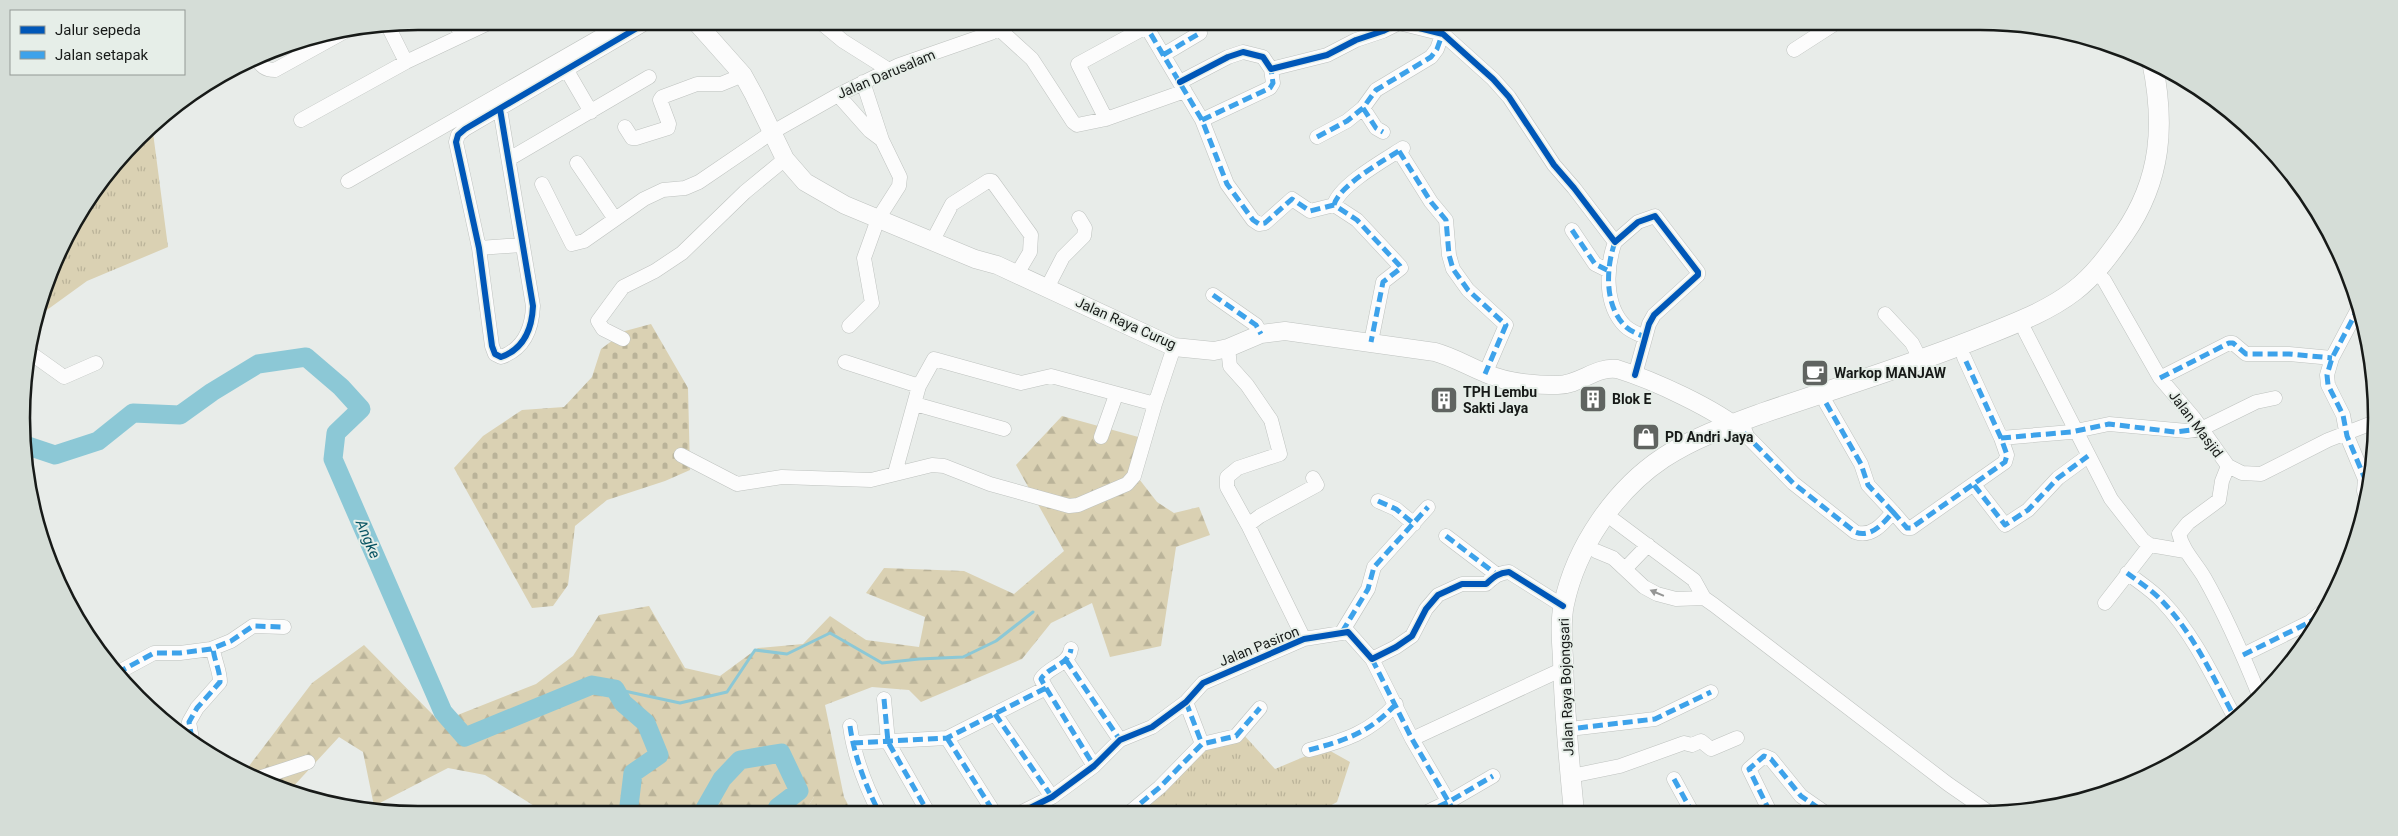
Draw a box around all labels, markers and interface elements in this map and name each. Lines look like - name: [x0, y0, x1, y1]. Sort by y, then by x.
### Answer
- legend: [10, 10, 185, 75]
- text: Jalur sepeda: [55, 21, 141, 39]
- text: Jalan setapak: [55, 46, 149, 64]
- street label: Jalan Darusalam: [835, 46, 937, 102]
- street label: Jalan Raya Curug: [1073, 294, 1179, 352]
- cafe icon: Warkop MANJAW: [1800, 358, 1830, 388]
- place label: Warkop MANJAW: [1834, 365, 1947, 381]
- place label: TPH Lembu Sakti Jaya: [1463, 384, 1537, 416]
- building icon: Blok E: [1578, 384, 1608, 414]
- building icon: TPH Lembu Sakti Jaya: [1429, 385, 1459, 415]
- street label: Jalan Masjid: [2166, 388, 2226, 460]
- place label: Blok E: [1612, 391, 1652, 407]
- shop icon: PD Andri Jaya: [1631, 422, 1661, 452]
- place label: PD Andri Jaya: [1665, 429, 1754, 445]
- water label: Angke: [351, 516, 384, 561]
- one-way arrow: [1650, 589, 1664, 597]
- street label: Jalan Raya Bojongsari: [1556, 618, 1576, 756]
- street label: Jalan Pasiron: [1217, 623, 1301, 669]

